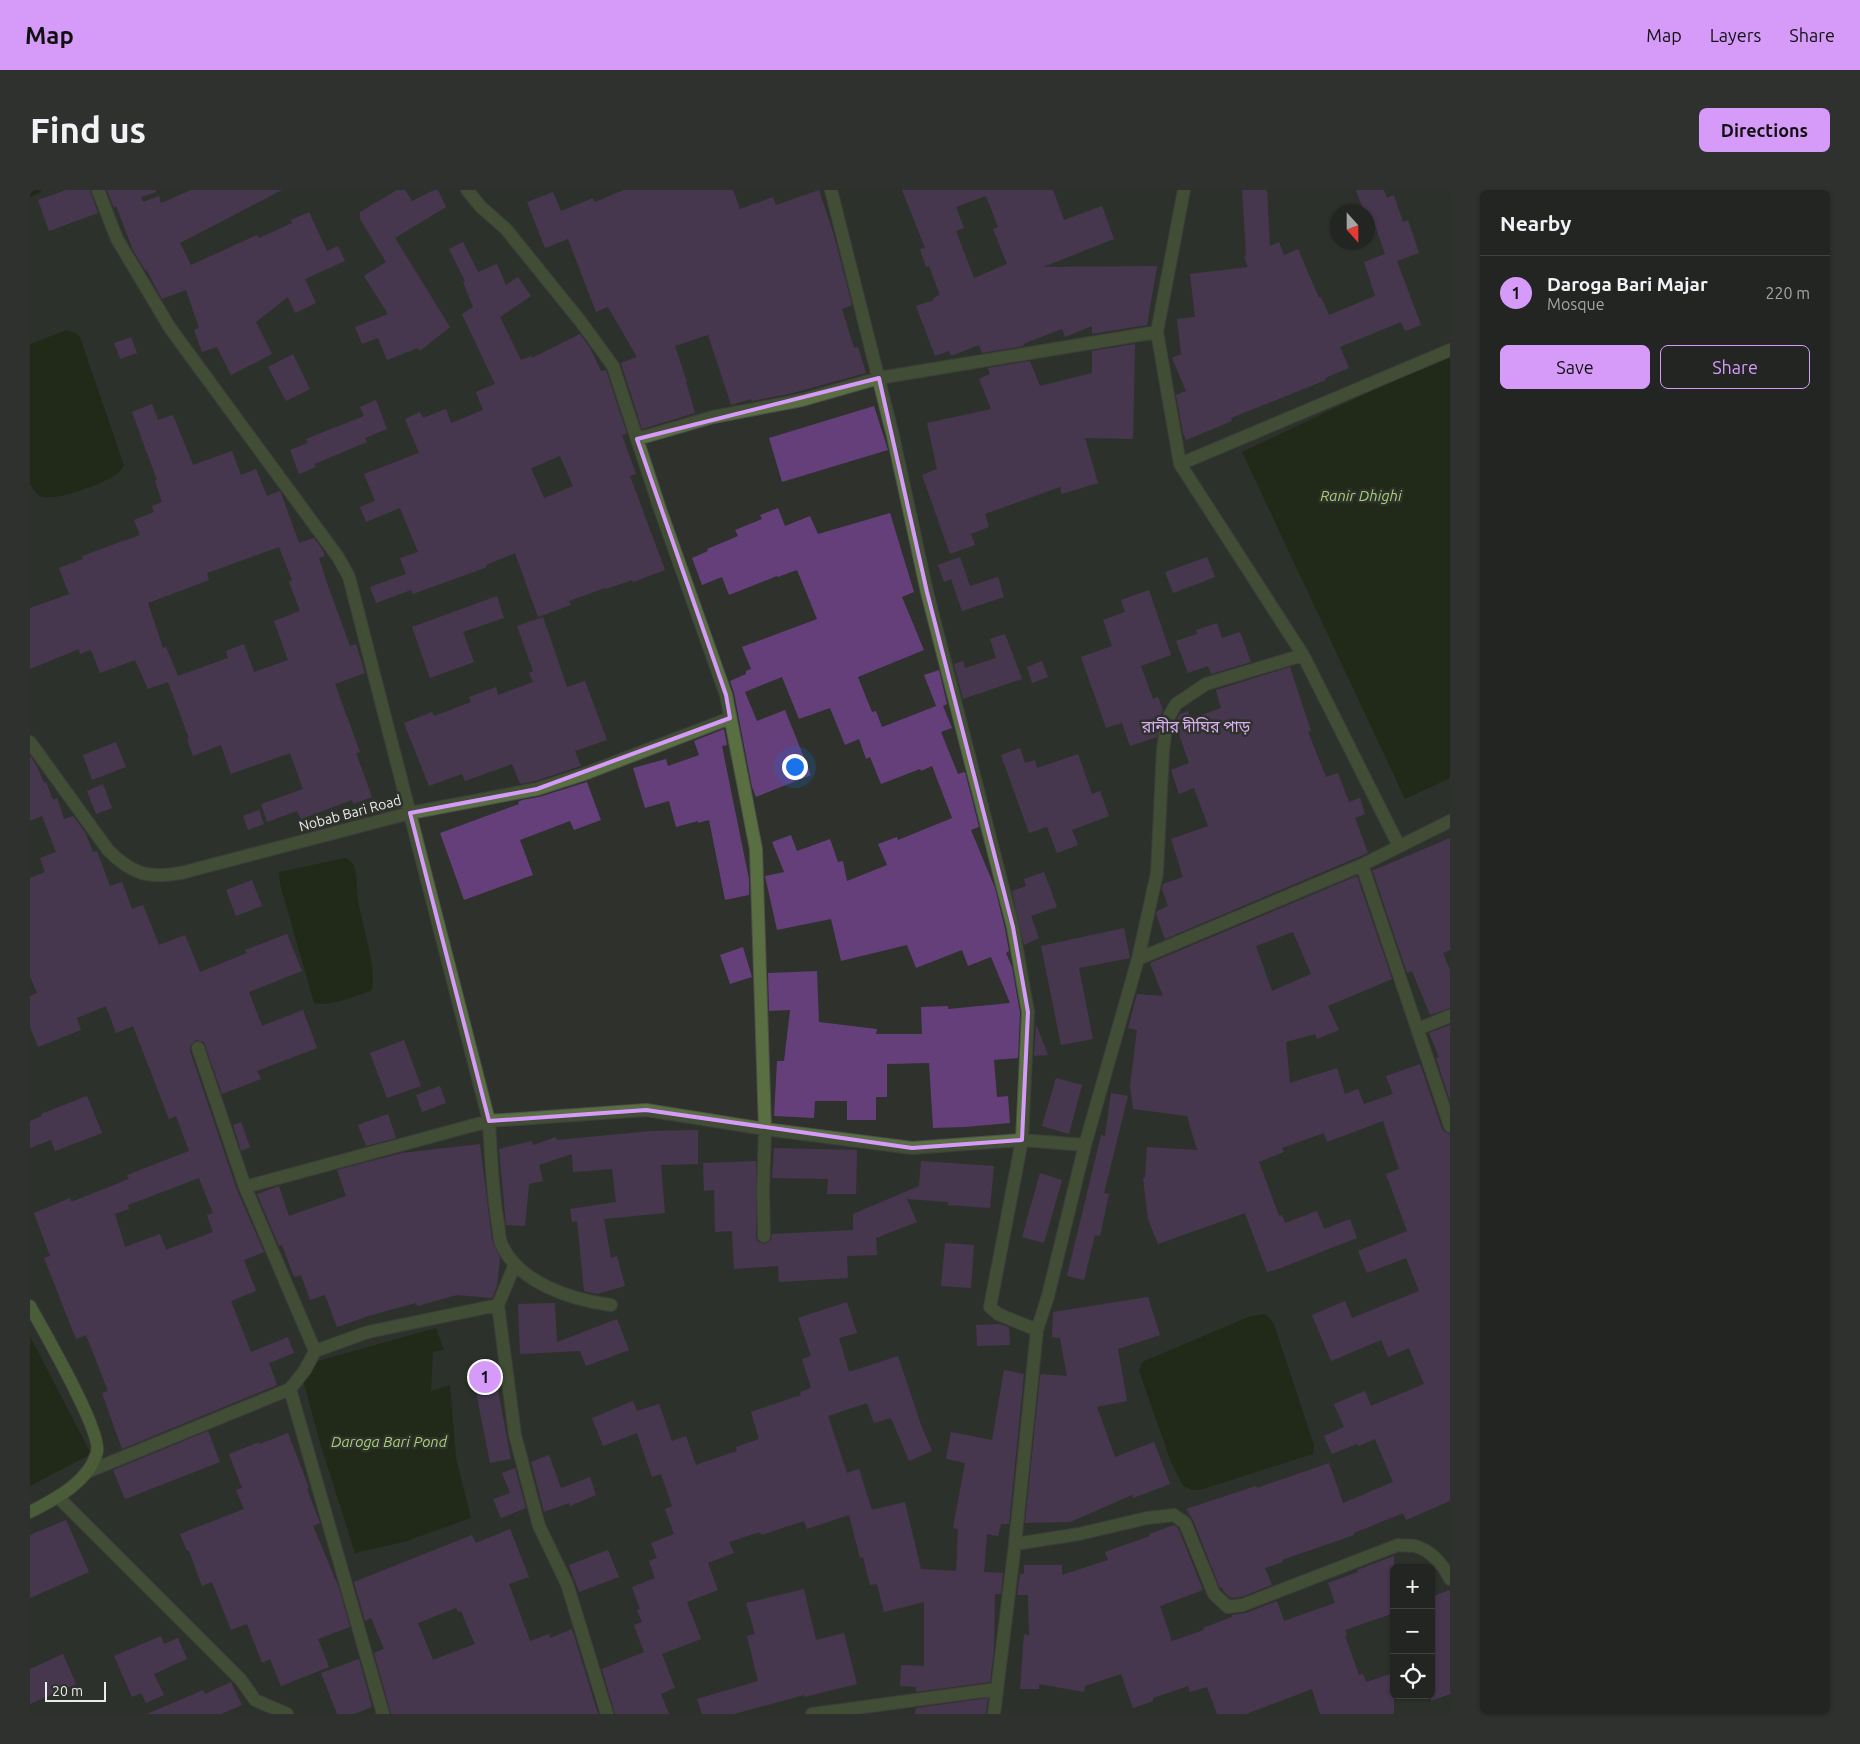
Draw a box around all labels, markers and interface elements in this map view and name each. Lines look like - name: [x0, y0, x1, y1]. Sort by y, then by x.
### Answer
- text: Map: [25, 22, 74, 49]
- text: Map: [1646, 25, 1682, 45]
- text: Layers: [1710, 25, 1761, 45]
- text: Share: [1789, 25, 1835, 45]
- button: Directions: [1699, 108, 1830, 152]
- text: Find us: [30, 110, 146, 150]
- north arrow: [1330, 205, 1375, 250]
- text: Nearby: [1500, 211, 1571, 235]
- text: Daroga Bari Majar: [1547, 273, 1708, 295]
- text: 1: [1511, 284, 1521, 302]
- text: 220 m: [1765, 284, 1810, 302]
- text: Mosque: [1547, 295, 1605, 313]
- button: Save: [1500, 345, 1650, 389]
- button: Share: [1660, 345, 1810, 389]
- water label: Ranir Dhighi: [1320, 487, 1403, 504]
- district label: রানীর দীঘির পাড়: [1141, 717, 1251, 735]
- your location: [782, 754, 808, 780]
- street label: Nobab Bari Road: [297, 792, 403, 834]
- pin: 1: [469, 1358, 501, 1396]
- water label: Daroga Bari Pond: [331, 1433, 448, 1450]
- map controls: [1390, 1564, 1435, 1699]
- button: +: [1390, 1564, 1435, 1609]
- button: −: [1390, 1609, 1435, 1654]
- button: locate: [1390, 1654, 1435, 1699]
- scale bar: [45, 1679, 106, 1702]
- text: 20 m: [52, 1683, 83, 1699]

